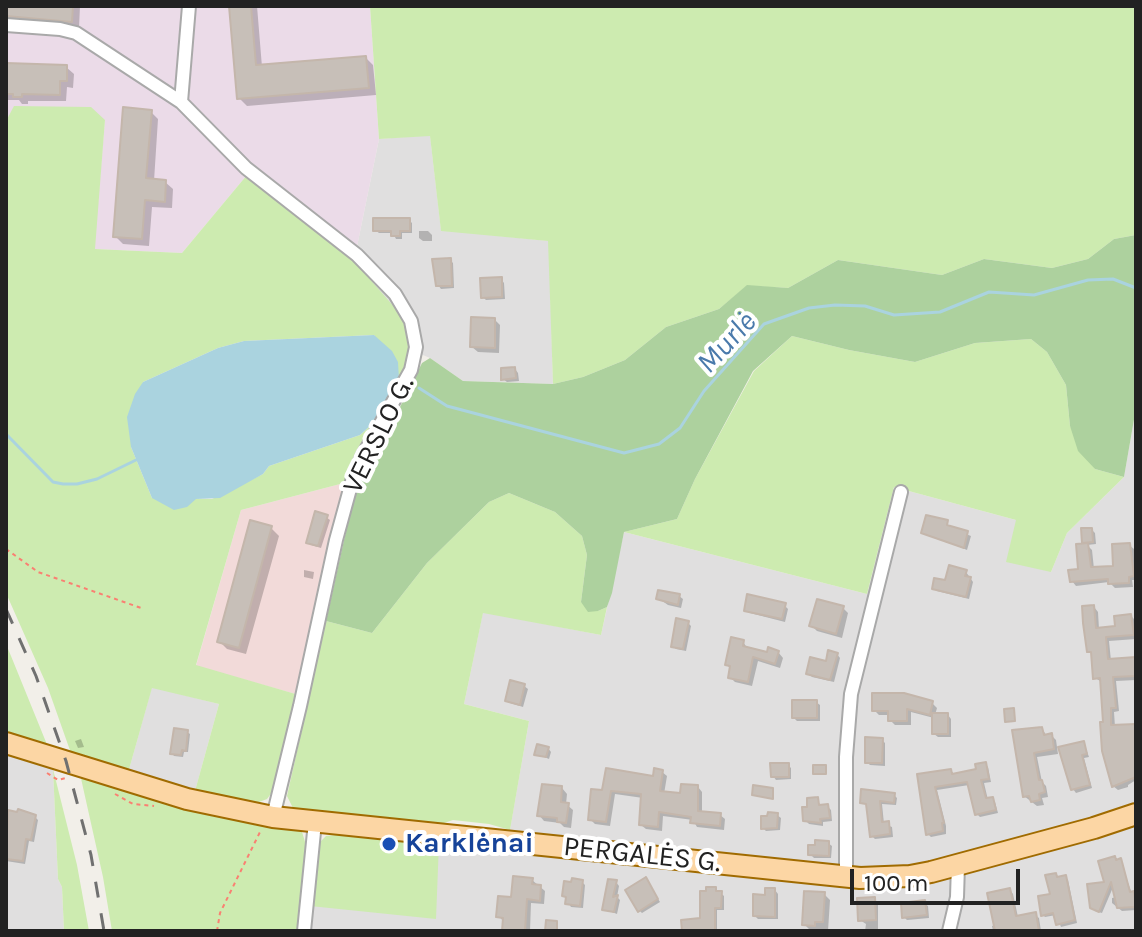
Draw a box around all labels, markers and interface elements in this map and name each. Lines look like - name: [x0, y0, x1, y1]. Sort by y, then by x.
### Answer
- water label: Murlė: [690, 305, 764, 381]
- street label: VERSLO G.: [336, 371, 422, 499]
- place label: Karklėnai: [405, 827, 534, 861]
- street label: PERGALĖS G.: [562, 830, 722, 880]
- marker: Karklėnai: [380, 835, 398, 853]
- scale bar: [854, 853, 1024, 903]
- text: 100 m: [864, 869, 929, 897]

